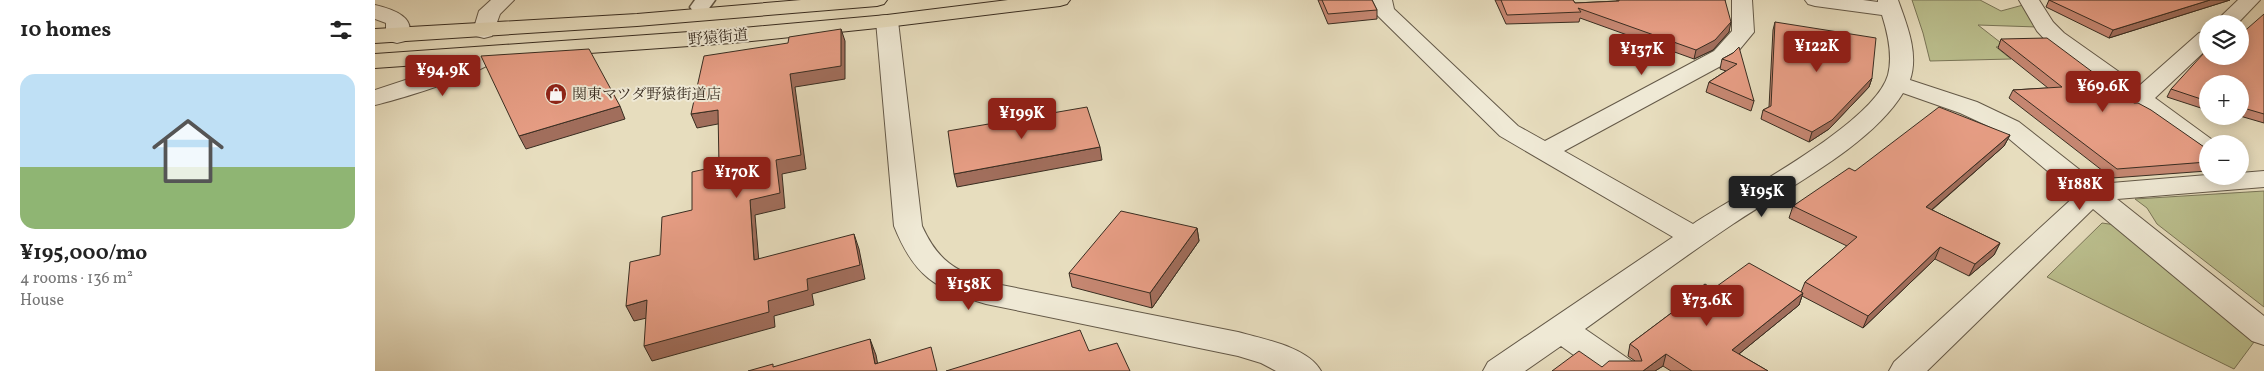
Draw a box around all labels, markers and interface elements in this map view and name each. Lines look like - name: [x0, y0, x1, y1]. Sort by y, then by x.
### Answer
- map controls: [2199, 15, 2249, 185]
- button: layers: [2199, 15, 2249, 65]
- text: 10 homes: [20, 16, 111, 45]
- icon: filters: [327, 16, 355, 44]
- street label: 野猿街道: [687, 25, 749, 52]
- pin: ¥122K: [1782, 30, 1852, 73]
- pin: ¥137K: [1607, 34, 1677, 76]
- text: ¥122K: [1795, 36, 1839, 58]
- text: ¥137K: [1620, 39, 1664, 61]
- pin: ¥94.9K: [402, 54, 484, 97]
- text: ¥94.9K: [416, 60, 470, 82]
- pin: ¥69.6K: [2062, 70, 2144, 113]
- button: +: [2199, 75, 2249, 125]
- text: ¥69.6K: [2077, 76, 2129, 98]
- shop icon: 関東マツダ野猿街道店: [544, 82, 568, 106]
- place label: 関東マツダ野猿街道店: [572, 85, 721, 106]
- pin: ¥199K: [987, 98, 1057, 140]
- text: ¥199K: [999, 103, 1045, 125]
- icon: home: [143, 106, 233, 196]
- button: −: [2199, 135, 2249, 185]
- pin: ¥170K: [702, 156, 772, 199]
- text: ¥170K: [714, 162, 760, 184]
- pin: ¥188K: [2045, 168, 2115, 211]
- text: ¥188K: [2057, 174, 2103, 196]
- pin: ¥195K: [1727, 176, 1797, 218]
- text: ¥195K: [1740, 181, 1784, 203]
- text: ¥195,000/mo: [20, 239, 147, 268]
- text: 4 rooms · 136 m²: [20, 268, 133, 290]
- pin: ¥158K: [934, 268, 1004, 311]
- text: ¥158K: [947, 274, 991, 296]
- pin: ¥73.6K: [1666, 284, 1748, 327]
- text: House: [20, 290, 64, 312]
- text: ¥73.6K: [1682, 290, 1732, 312]

